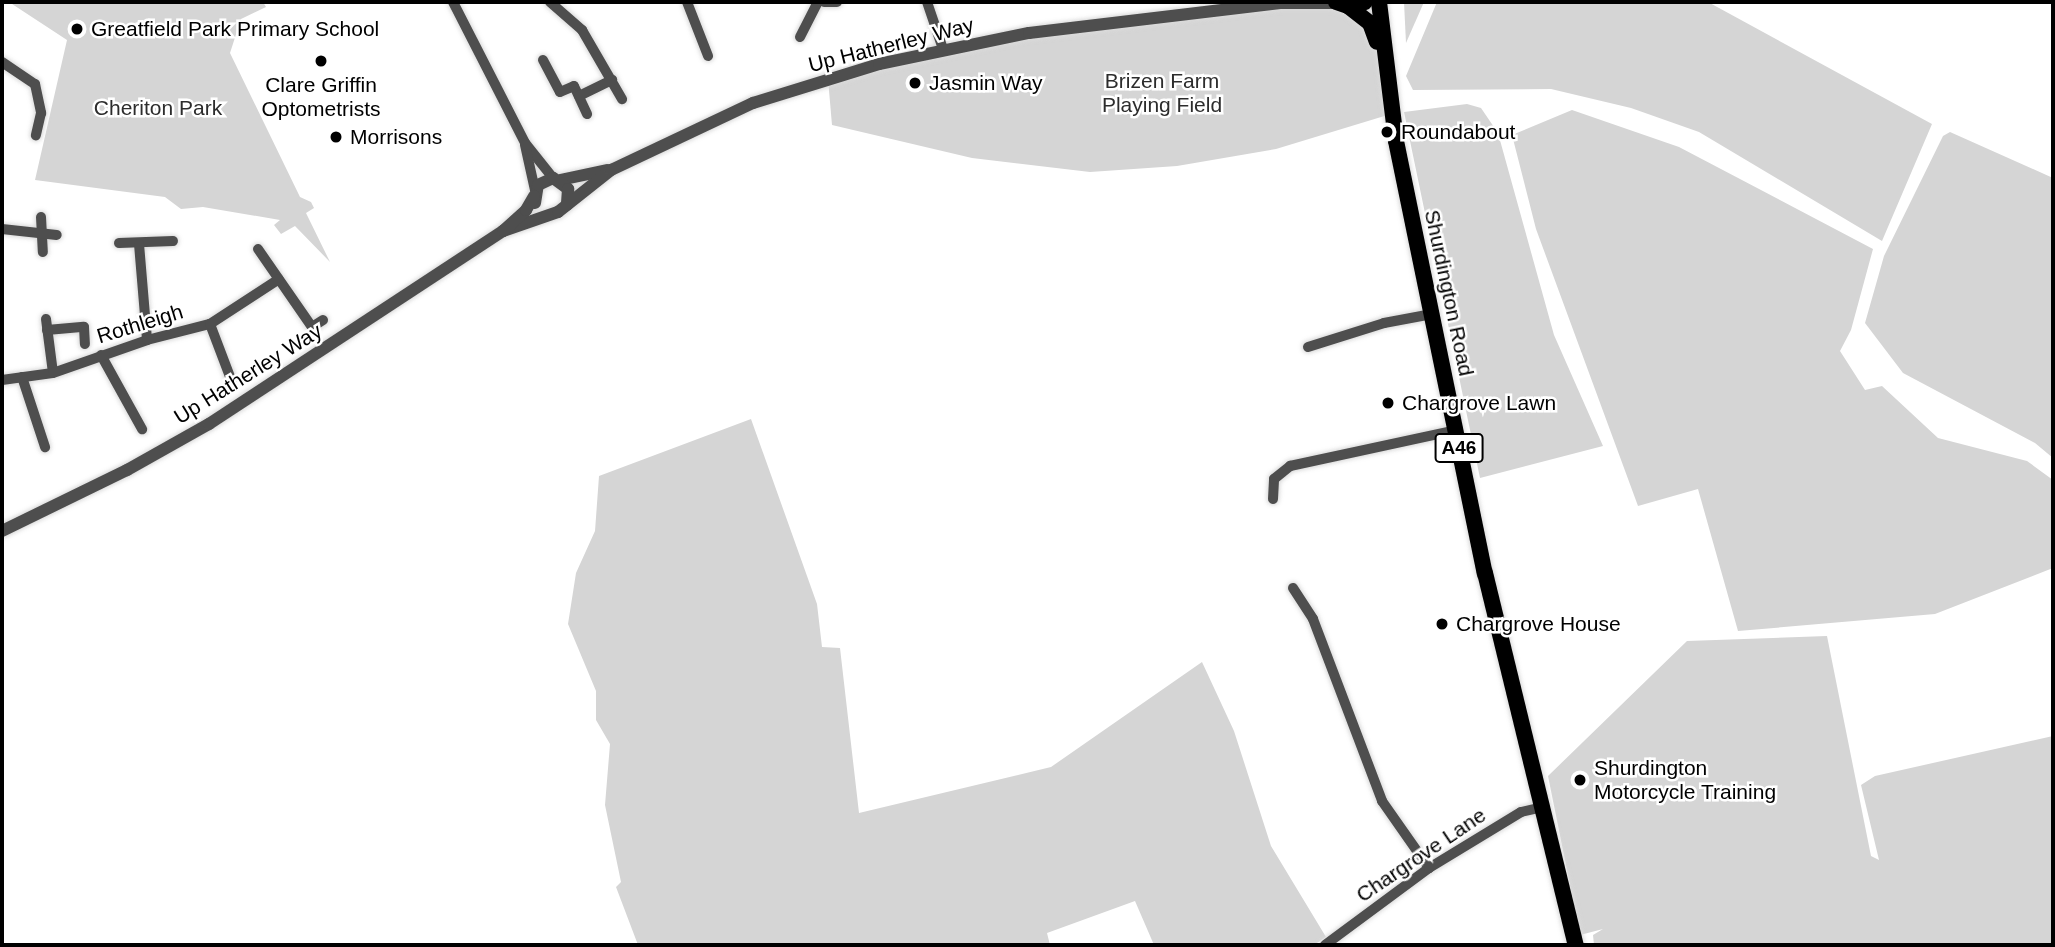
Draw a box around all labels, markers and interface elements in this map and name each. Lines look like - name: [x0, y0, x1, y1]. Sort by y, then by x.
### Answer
- street label: Up Hatherley Way: [806, 12, 976, 78]
- place label: Greatfield Park Primary School: [91, 16, 379, 42]
- marker: Greatfield Park Primary School: [69, 21, 85, 37]
- marker: Clare Griffin Optometrists: [313, 53, 329, 69]
- park label: Brizen Farm Playing Field: [1102, 68, 1222, 118]
- place label: Jasmin Way: [929, 70, 1043, 96]
- place label: Clare Griffin Optometrists: [261, 72, 381, 122]
- marker: Jasmin Way: [907, 75, 923, 91]
- park label: Cheriton Park: [94, 95, 222, 121]
- place label: Roundabout: [1401, 119, 1515, 145]
- place label: Morrisons: [350, 124, 442, 150]
- marker: Roundabout: [1379, 124, 1395, 140]
- marker: Morrisons: [328, 129, 344, 145]
- street label: Shurdington Road: [1419, 208, 1479, 378]
- street label: Rothleigh: [94, 299, 186, 349]
- street label: Up Hatherley Way: [169, 318, 327, 430]
- place label: Chargrove Lawn: [1402, 390, 1556, 416]
- marker: Chargrove Lawn: [1380, 395, 1396, 411]
- road number: A46: [1434, 432, 1484, 463]
- place label: Chargrove House: [1456, 611, 1621, 637]
- marker: Chargrove House: [1434, 616, 1450, 632]
- place label: Shurdington Motorcycle Training: [1594, 755, 1776, 805]
- marker: Shurdington Motorcycle Training: [1572, 772, 1588, 788]
- street label: Chargrove Lane: [1352, 802, 1490, 908]

